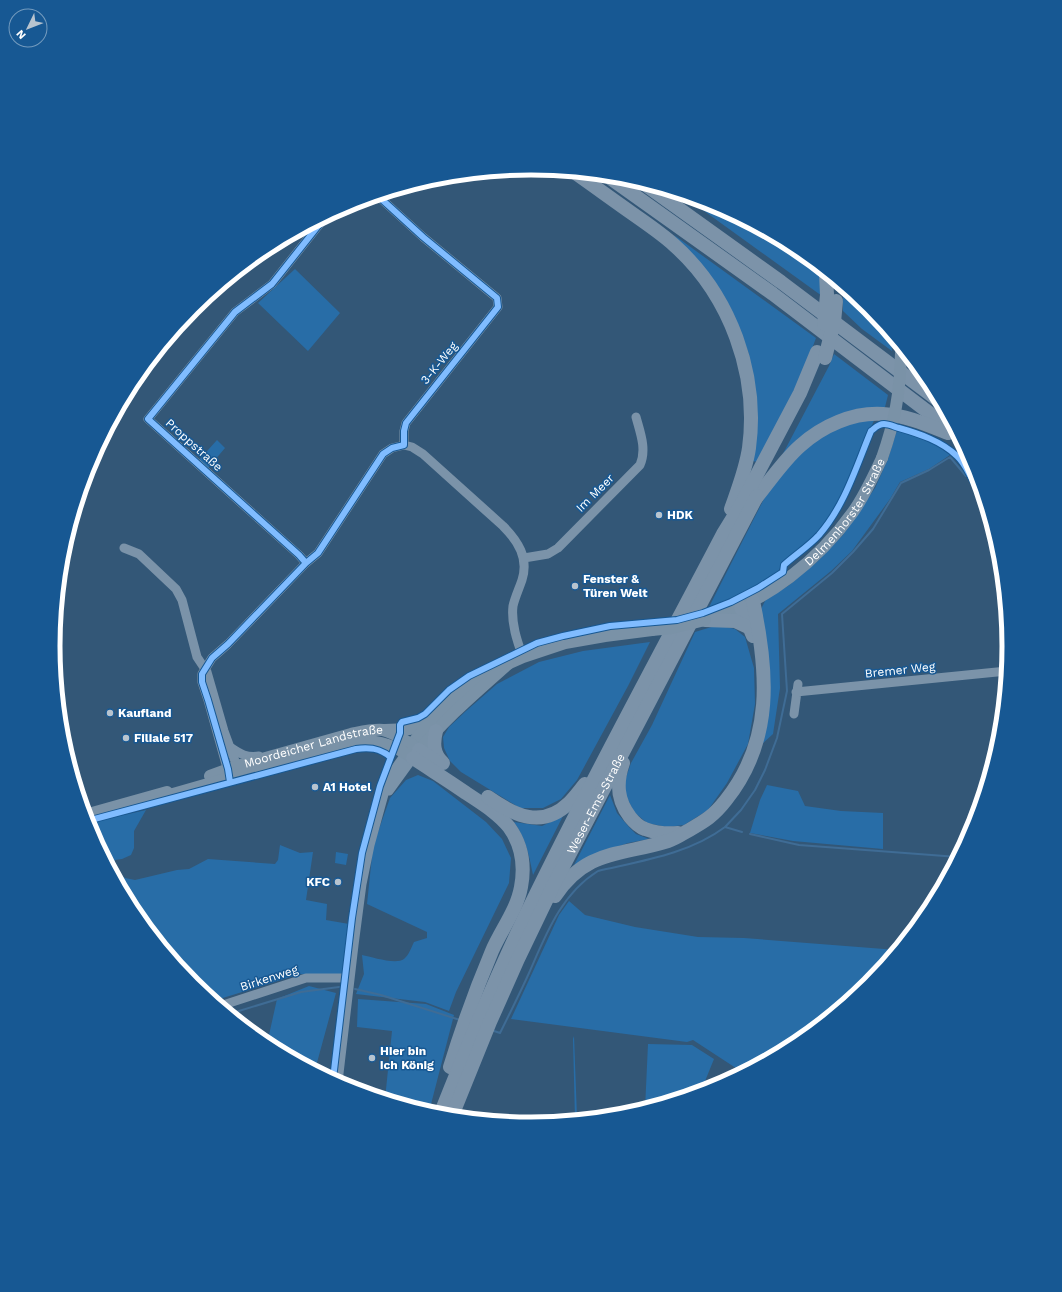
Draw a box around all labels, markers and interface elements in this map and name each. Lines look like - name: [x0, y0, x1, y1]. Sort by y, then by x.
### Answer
- north arrow: [8, 8, 48, 48]
- text: N: [14, 27, 29, 42]
- street label: 3-K-Weg: [418, 339, 461, 387]
- street label: Proppstraße: [163, 416, 225, 474]
- street label: Delmenhorster Straße: [802, 456, 888, 569]
- street label: Im Meer: [573, 471, 617, 515]
- place label: HDK: [667, 508, 694, 522]
- marker: HDK: [654, 510, 664, 520]
- place label: Fenster & Türen Welt: [583, 572, 648, 600]
- marker: Fenster & Türen Welt: [570, 581, 580, 591]
- street label: Bremer Weg: [864, 659, 936, 681]
- place label: Kaufland: [118, 706, 172, 720]
- marker: Kaufland: [105, 708, 115, 718]
- street label: Moordeicher Landstraße: [243, 723, 383, 771]
- place label: Filiale 517: [134, 731, 193, 745]
- marker: Filiale 517: [121, 733, 131, 743]
- street label: Weser-Ems-Straße: [564, 751, 628, 856]
- place label: A1 Hotel: [323, 780, 371, 794]
- marker: A1 Hotel: [310, 782, 320, 792]
- place label: KFC: [306, 875, 330, 889]
- marker: KFC: [333, 877, 343, 887]
- street label: Birkenweg: [238, 962, 300, 994]
- place label: Hier bin ich König: [380, 1044, 434, 1072]
- marker: Hier bin ich König: [367, 1053, 377, 1063]

